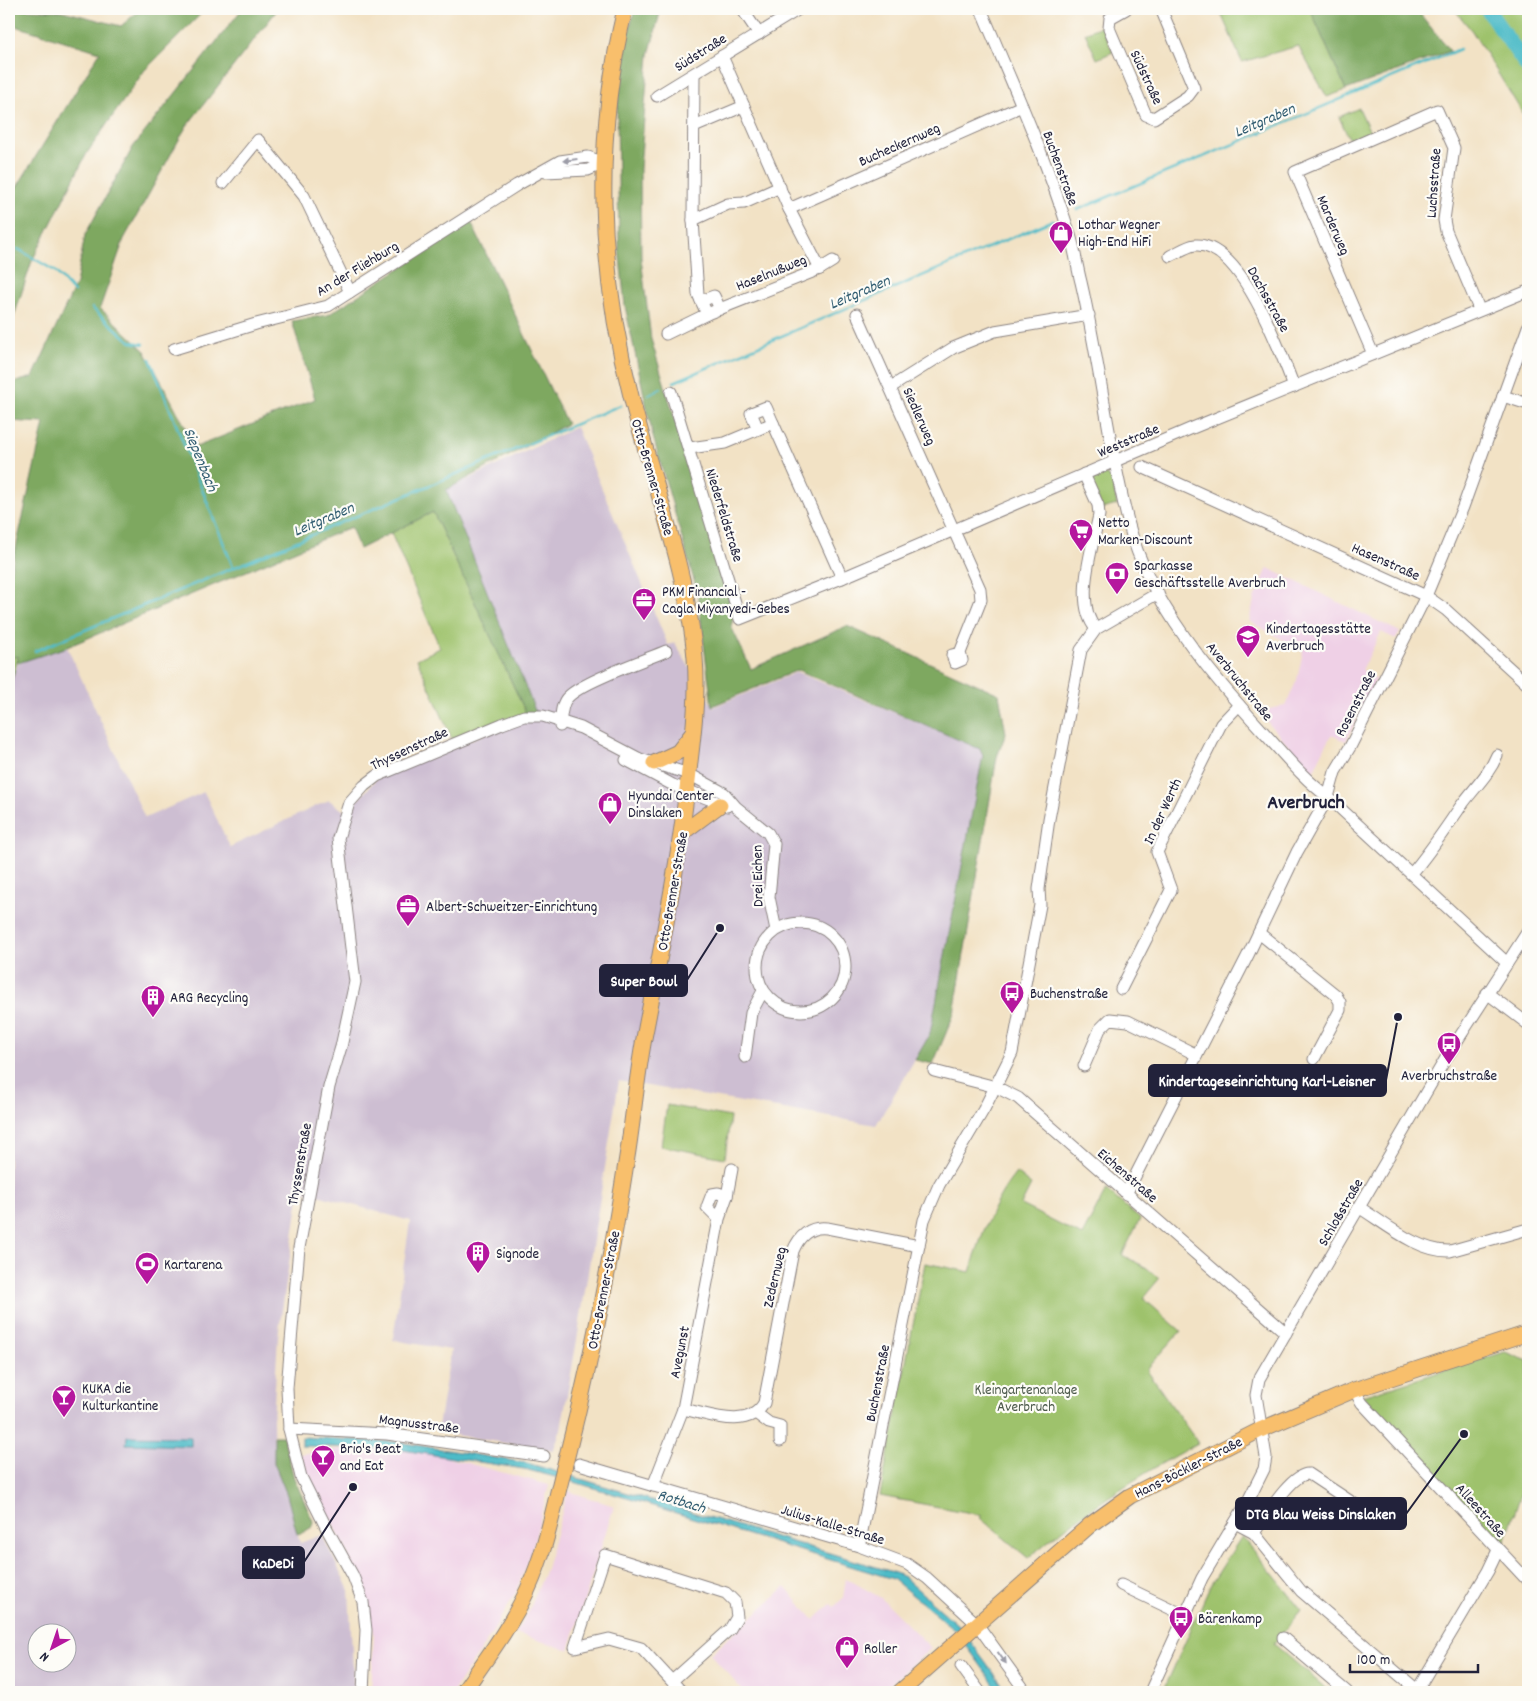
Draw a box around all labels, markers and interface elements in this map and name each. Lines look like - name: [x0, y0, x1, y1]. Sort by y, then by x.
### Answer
- street label: Südstraße: [671, 29, 732, 78]
- street label: Südstraße: [1123, 47, 1168, 109]
- water label: Leitgraben: [1231, 98, 1300, 144]
- street label: Bucheckernweg: [856, 118, 944, 174]
- street label: Buchenstraße: [1035, 128, 1083, 210]
- street label: Luchsstraße: [1422, 147, 1448, 219]
- one-way arrow: [561, 156, 577, 164]
- street label: Marderweg: [1310, 192, 1355, 259]
- place label: Lothar Wegner High-End HiFi: [1078, 215, 1161, 254]
- shop icon: Lothar Wegner High-End HiFi: [1048, 220, 1074, 254]
- street label: An der Fliehburg: [313, 236, 403, 303]
- street label: Haselnußweg: [733, 250, 810, 298]
- street label: Dachsstraße: [1240, 263, 1295, 337]
- water label: Leitgraben: [826, 270, 895, 316]
- street label: Siedlerweg: [896, 384, 941, 449]
- street label: Otto-Brenner-Straße: [624, 417, 678, 539]
- street label: Weststraße: [1094, 419, 1163, 465]
- water label: Siepenbach: [176, 425, 223, 496]
- street label: Niederfeldstraße: [698, 466, 748, 565]
- water label: Leitgraben: [290, 497, 359, 543]
- place label: Netto Marken-Discount: [1098, 513, 1193, 552]
- supermarket icon: Netto Marken-Discount: [1068, 518, 1094, 552]
- street label: Hasenstraße: [1347, 538, 1423, 588]
- place label: Sparkasse Geschäftsstelle Averbruch: [1134, 556, 1286, 595]
- bank icon: Sparkasse Geschäftsstelle Averbruch: [1104, 561, 1130, 595]
- place label: PKM Financial - Cagla Miyanyedi-Gebes: [662, 582, 790, 621]
- office icon: PKM Financial - Cagla Miyanyedi-Gebes: [631, 587, 657, 621]
- place label: Kindertagesstätte Averbruch: [1266, 619, 1371, 658]
- school or university icon: Kindertagesstätte Averbruch: [1235, 624, 1261, 658]
- street label: Averbruchstraße: [1200, 638, 1278, 727]
- street label: Rosenstraße: [1331, 666, 1383, 741]
- street label: Thyssenstraße: [367, 722, 453, 777]
- street label: In der Werth: [1139, 775, 1189, 849]
- place label: Hyundai Center Dinslaken: [628, 786, 714, 825]
- district label: Averbruch: [1267, 790, 1345, 818]
- shop icon: Hyundai Center Dinslaken: [597, 791, 623, 825]
- street label: Otto-Brenner-Straße: [653, 830, 695, 953]
- street label: Drei Eichen: [747, 845, 771, 907]
- office icon: Albert-Schweitzer-Einrichtung: [395, 893, 421, 927]
- place label: Albert-Schweitzer-Einrichtung: [426, 897, 597, 919]
- callout: Super Bowl: [600, 965, 687, 996]
- text: Super Bowl: [611, 971, 678, 994]
- bus stop icon: Buchenstraße: [999, 980, 1025, 1014]
- building icon: ARG Recycling: [140, 984, 166, 1018]
- place label: Buchenstraße: [1030, 984, 1109, 1006]
- place label: ARG Recycling: [170, 988, 248, 1010]
- bus stop icon: Averbruchstraße: [1436, 1031, 1462, 1065]
- callout: Kindertageseinrichtung Karl-Leisner: [1149, 1065, 1386, 1096]
- place label: Averbruchstraße: [1401, 1066, 1498, 1088]
- text: Kindertageseinrichtung Karl-Leisner: [1159, 1071, 1377, 1094]
- street label: Thyssenstraße: [283, 1121, 319, 1207]
- street label: Eichenstraße: [1091, 1144, 1162, 1209]
- street label: Schloßstraße: [1313, 1175, 1370, 1251]
- street label: Otto-Brenner-Straße: [583, 1229, 627, 1352]
- building icon: Signode: [465, 1240, 491, 1274]
- place label: Signode: [496, 1244, 540, 1266]
- street label: Zedernweg: [758, 1245, 794, 1310]
- sports icon: Kartarena: [134, 1251, 160, 1285]
- place label: Kartarena: [164, 1255, 223, 1277]
- street label: Avegunst: [665, 1324, 697, 1380]
- street label: Buchenstraße: [861, 1343, 897, 1424]
- place label: KUKA die Kulturkantine: [82, 1379, 159, 1418]
- park label: Kleingartenanlage Averbruch: [975, 1380, 1078, 1419]
- bar icon: KUKA die Kulturkantine: [51, 1384, 77, 1418]
- street label: Magnusstraße: [378, 1409, 460, 1441]
- street label: Hans-Böckler-Straße: [1131, 1432, 1247, 1505]
- place label: Brio's Beat and Eat: [340, 1439, 402, 1478]
- bar icon: Brio's Beat and Eat: [310, 1444, 336, 1478]
- street label: Alleestraße: [1449, 1479, 1510, 1544]
- water label: Rotbach: [654, 1484, 709, 1521]
- callout: DTG Blau Weiss Dinslaken: [1236, 1498, 1406, 1529]
- street label: Julius-Kalle-Straße: [778, 1500, 887, 1552]
- text: DTG Blau Weiss Dinslaken: [1246, 1504, 1396, 1527]
- callout: KaDeDi: [243, 1547, 304, 1578]
- text: KaDeDi: [252, 1553, 294, 1576]
- bus stop icon: Bärenkamp: [1168, 1605, 1194, 1639]
- place label: Bärenkamp: [1198, 1609, 1262, 1631]
- north arrow: [28, 1624, 78, 1674]
- shop icon: Roller: [834, 1635, 860, 1669]
- place label: Roller: [864, 1639, 898, 1661]
- scale bar: [1350, 1641, 1477, 1673]
- text: N: [36, 1646, 54, 1666]
- text: 100 m: [1357, 1650, 1390, 1672]
- one-way arrow: [997, 1651, 1007, 1665]

